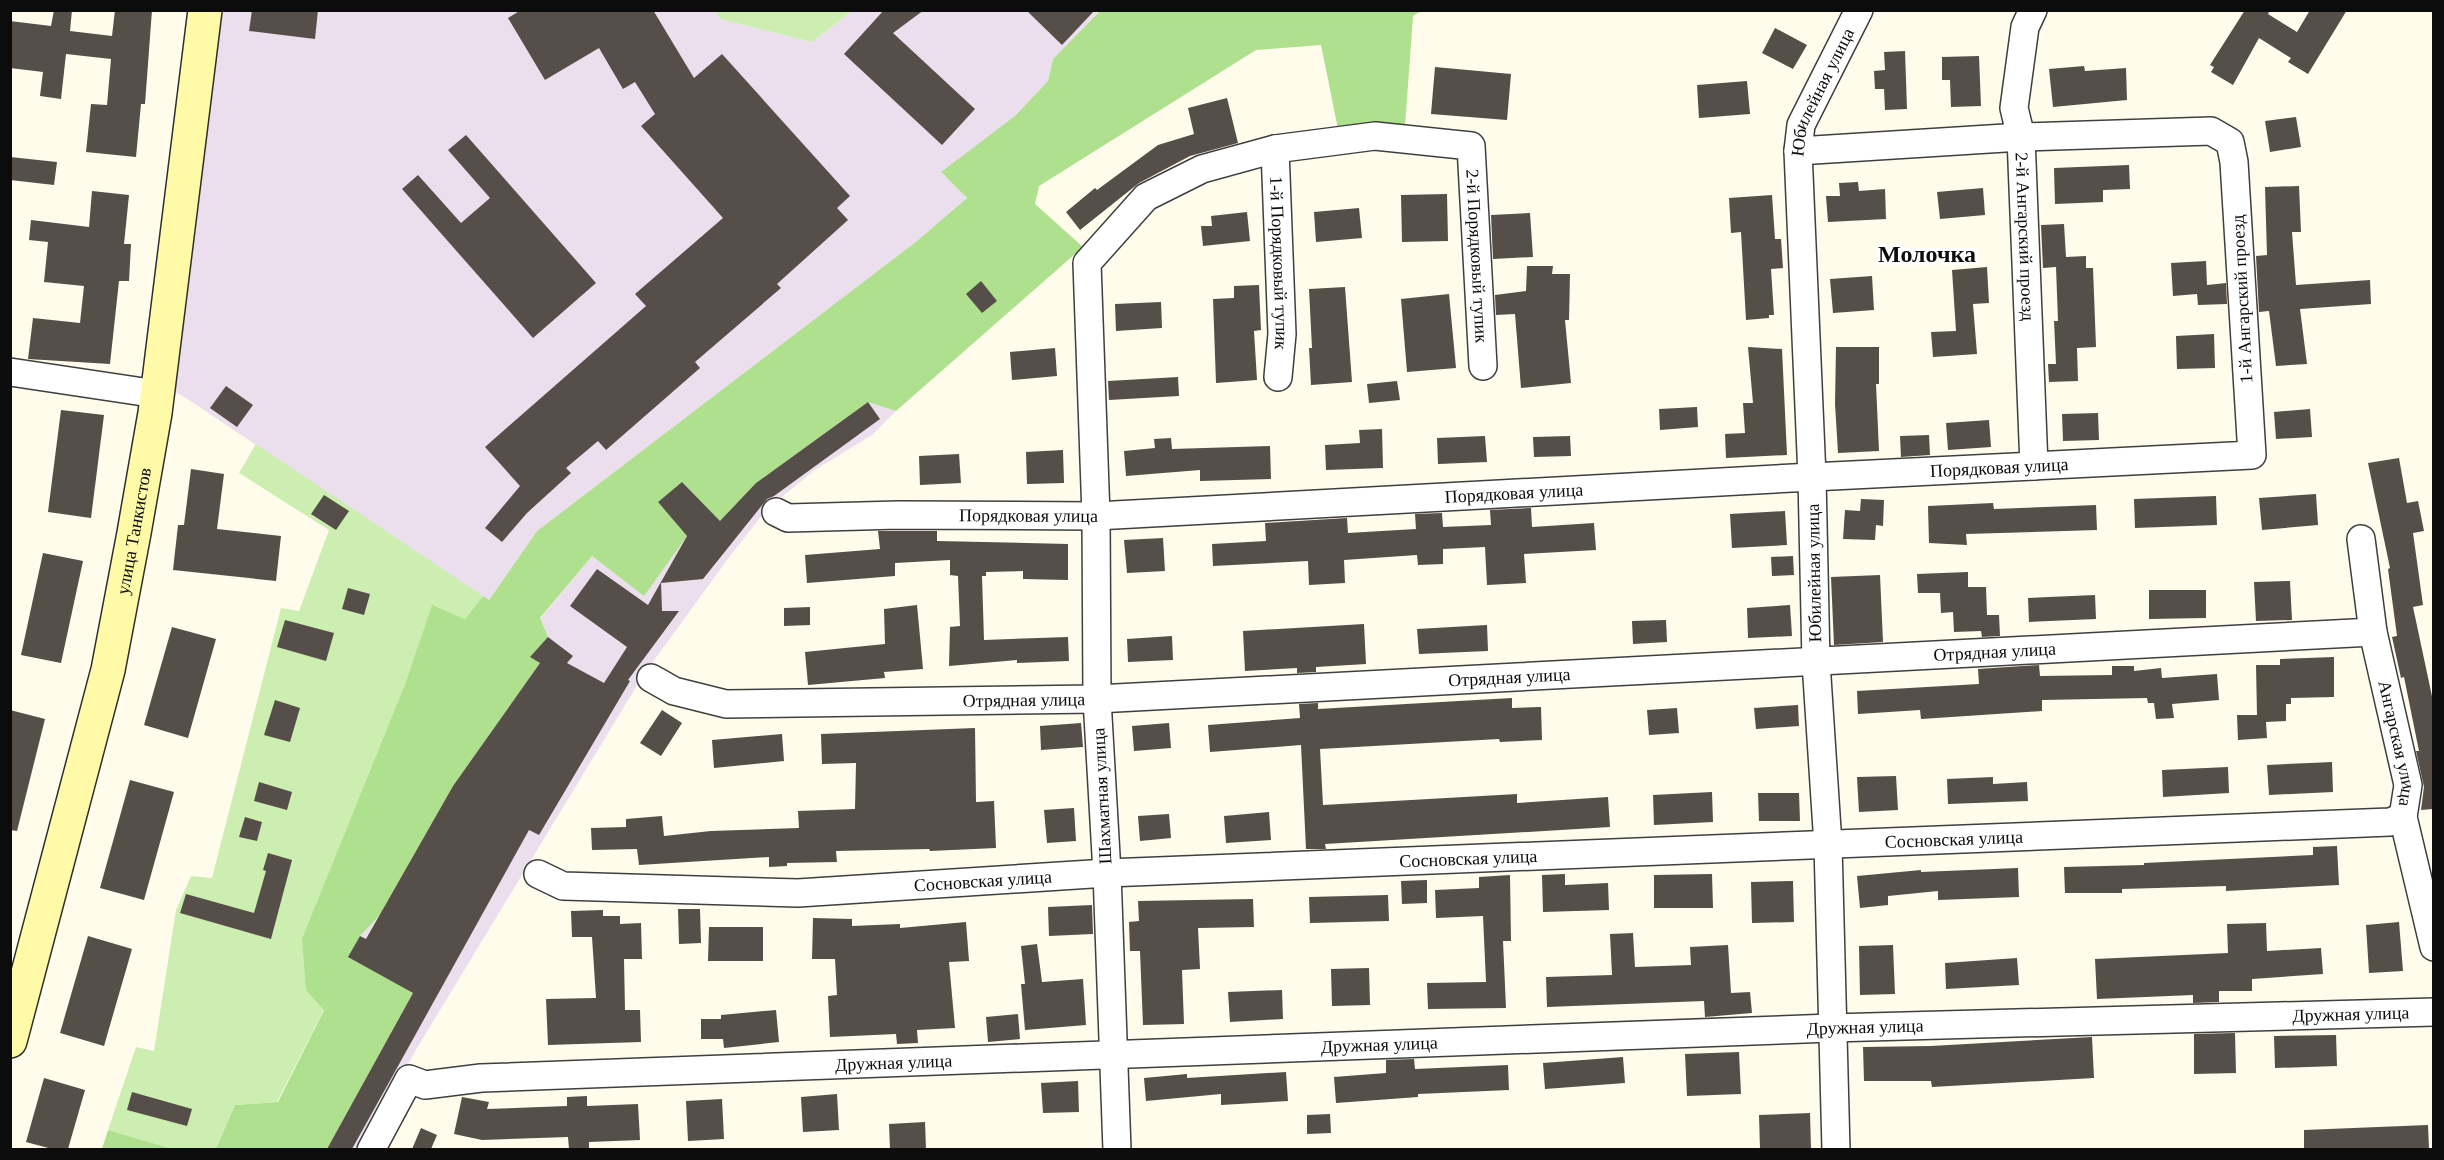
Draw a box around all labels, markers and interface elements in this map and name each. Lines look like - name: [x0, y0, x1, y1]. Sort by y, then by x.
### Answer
- street label: Юбилейная улица: [1787, 25, 1858, 157]
- street label: 2-й Ангарский проезд: [2012, 152, 2038, 321]
- street label: 2-й Порядковый тупик: [1462, 169, 1492, 344]
- street label: 1-й Порядковый тупик: [1266, 176, 1292, 351]
- street label: 1-й Ангарский проезд: [2228, 214, 2256, 384]
- district label: Молочка: [1878, 241, 1976, 267]
- street label: Порядковая улица: [1929, 454, 2069, 481]
- street label: улица Танкистов: [113, 466, 155, 596]
- street label: Порядковая улица: [1444, 479, 1584, 507]
- street label: Юбилейная улица: [1803, 503, 1825, 643]
- street label: Порядковая улица: [959, 505, 1098, 526]
- street label: Отрядная улица: [1933, 639, 2056, 665]
- street label: Отрядная улица: [1448, 664, 1571, 691]
- street label: Ангарская улица: [2374, 678, 2419, 808]
- street label: Отрядная улица: [963, 689, 1085, 711]
- street label: Шахматная улица: [1088, 727, 1116, 865]
- street label: Сосновская улица: [1884, 827, 2023, 852]
- street label: Сосновская улица: [1399, 846, 1538, 871]
- street label: Сосновская улица: [913, 867, 1052, 895]
- street label: Дружная улица: [2292, 1003, 2410, 1026]
- street label: Дружная улица: [1806, 1016, 1924, 1039]
- street label: Дружная улица: [1320, 1033, 1438, 1057]
- street label: Дружная улица: [835, 1051, 953, 1075]

